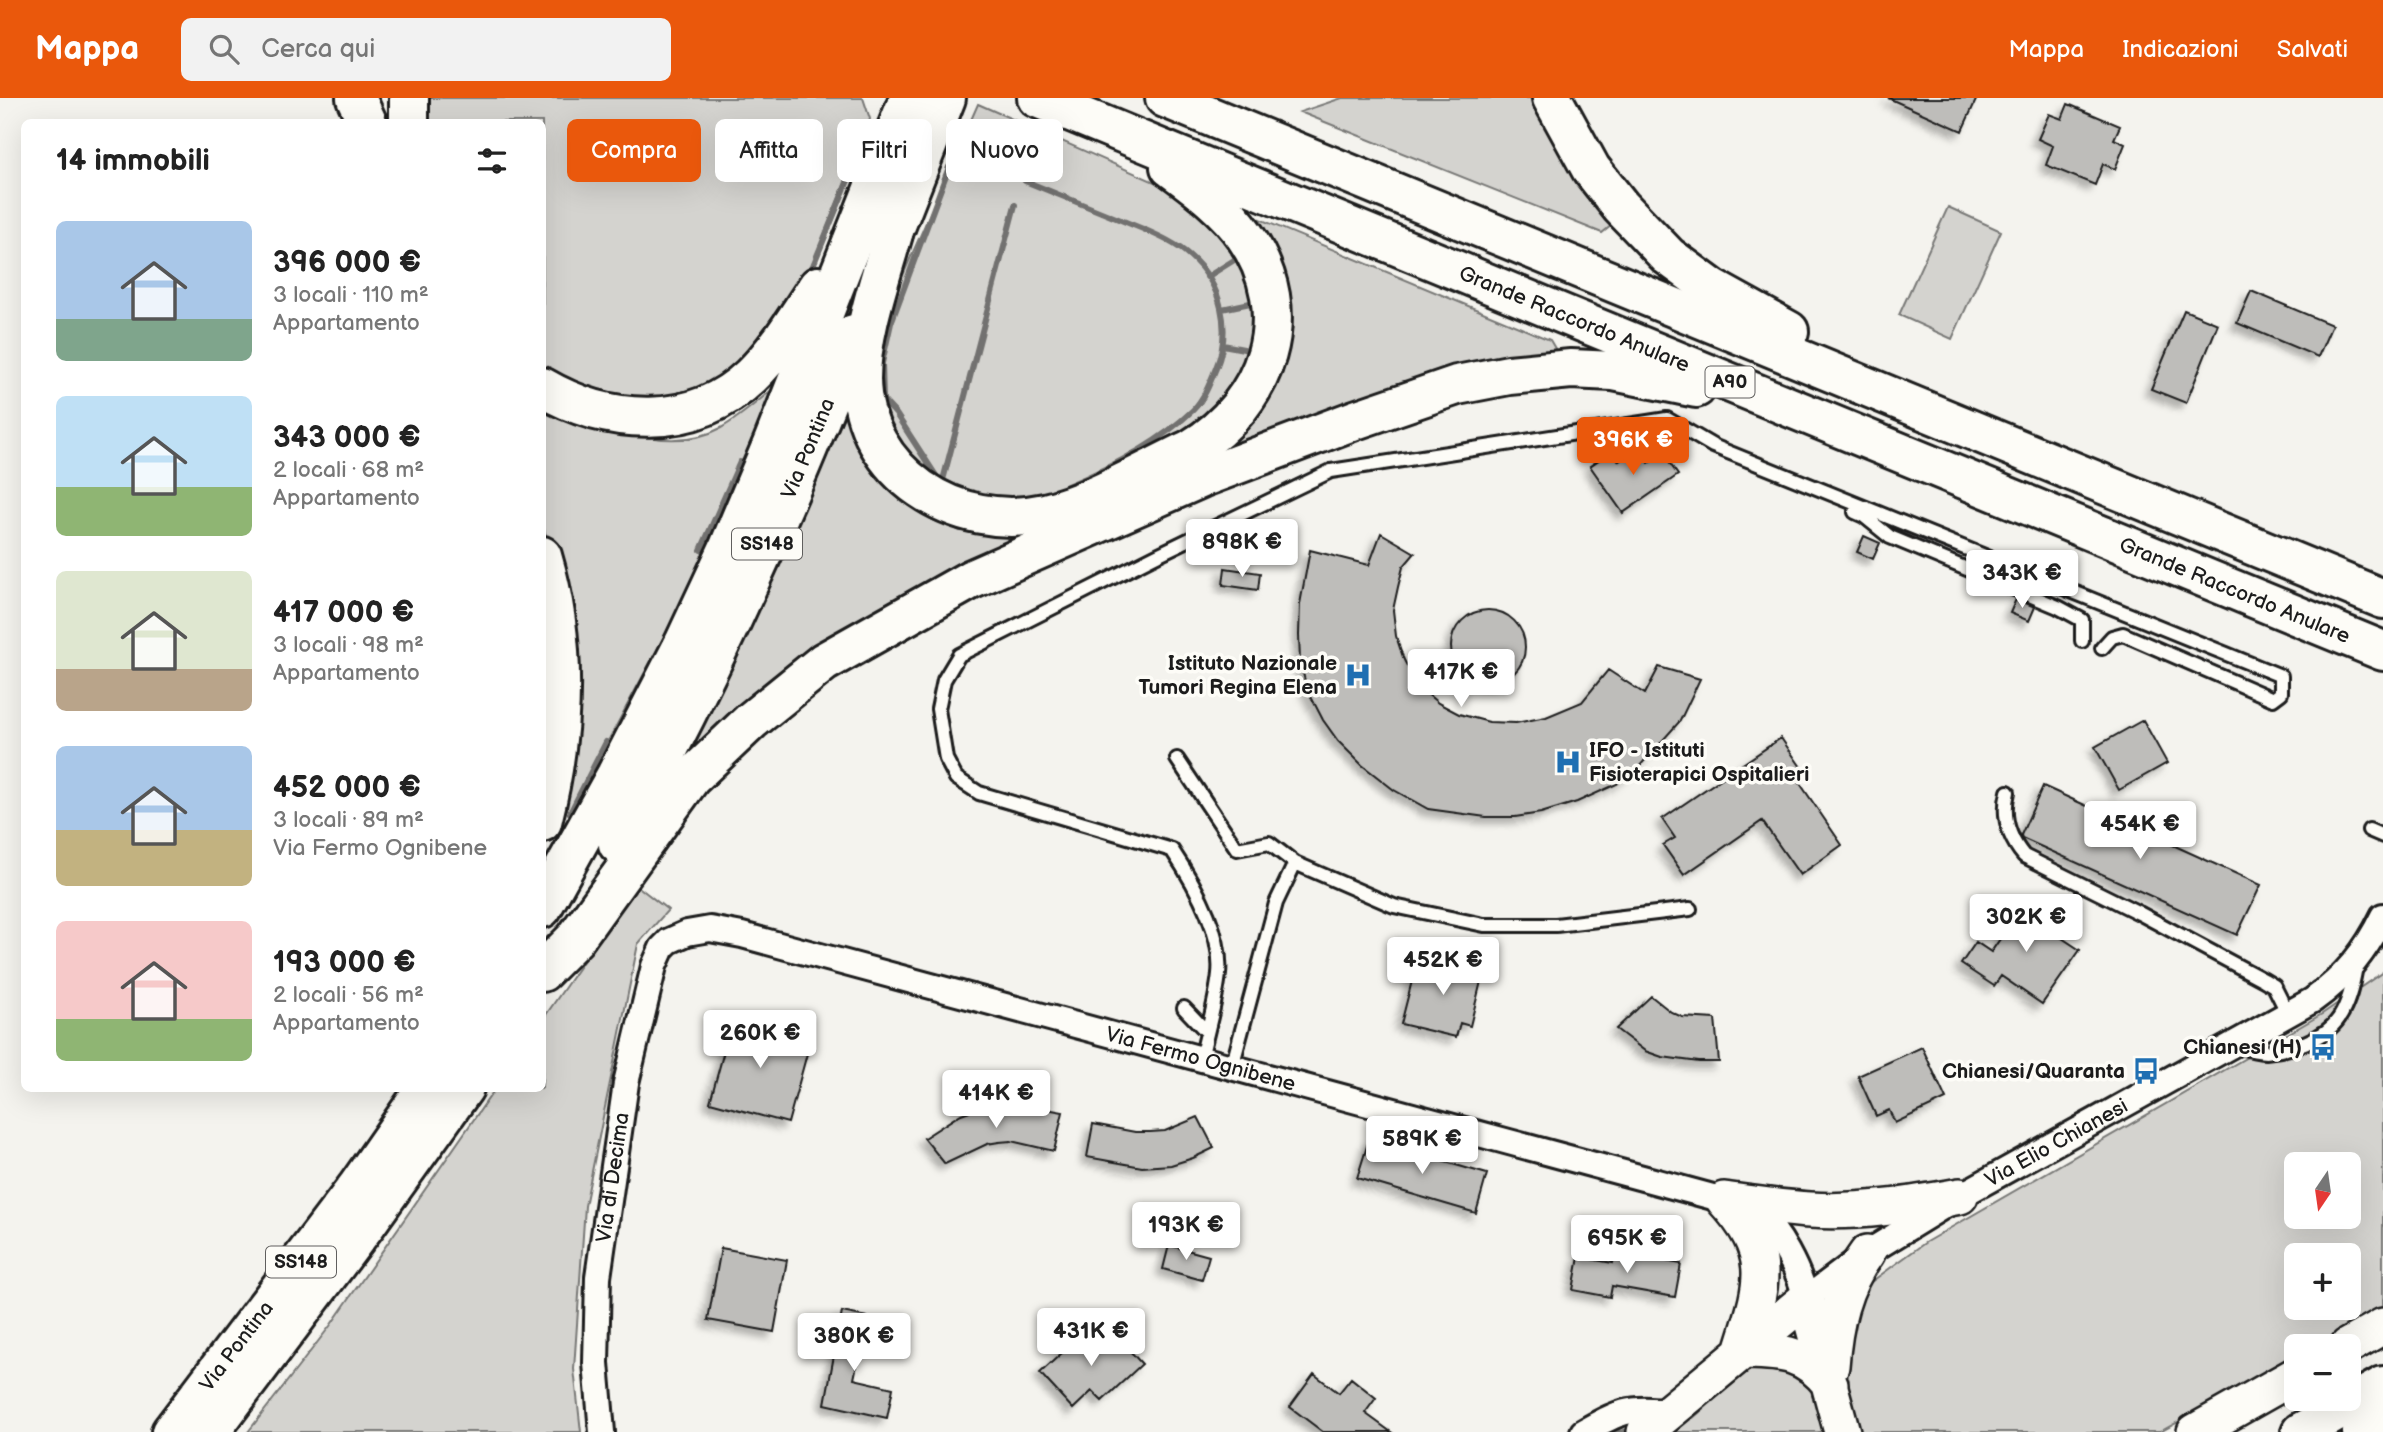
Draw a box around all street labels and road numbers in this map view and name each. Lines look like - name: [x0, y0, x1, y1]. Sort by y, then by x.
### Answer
- street label: Grande Raccordo Anulare: [1455, 260, 1693, 377]
- road number: A90: [1706, 366, 1754, 398]
- street label: Via Pontina: [776, 394, 840, 503]
- road number: SS148: [732, 528, 802, 560]
- street label: Grande Raccordo Anulare: [2116, 532, 2354, 649]
- street label: Via Fermo Ognibene: [1103, 1021, 1298, 1096]
- street label: Via Elio Chianesi: [1980, 1093, 2132, 1192]
- street label: Via di Decima: [591, 1111, 634, 1244]
- road number: SS148: [266, 1246, 336, 1278]
- street label: Via Pontina: [194, 1296, 279, 1396]

